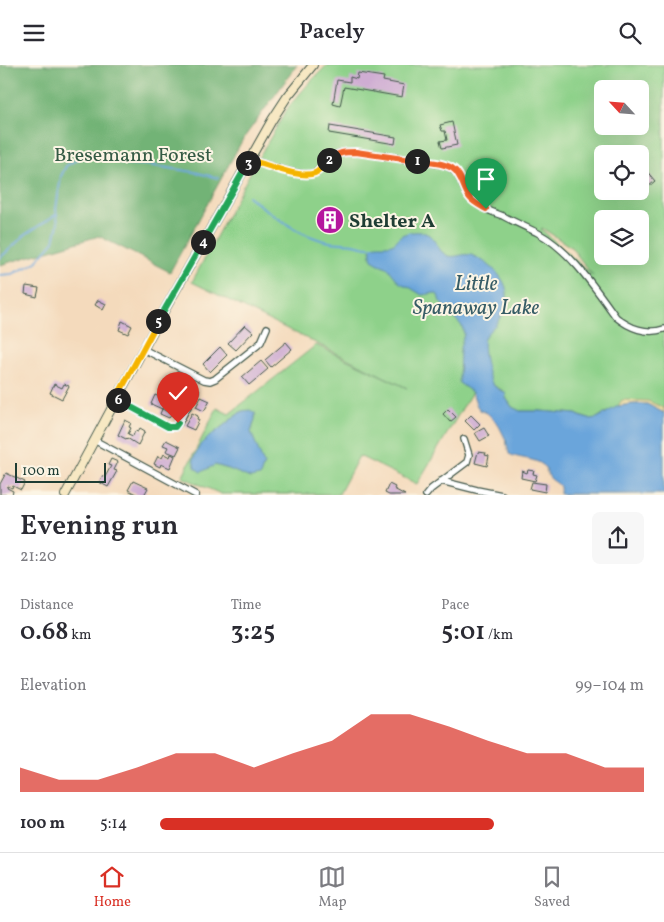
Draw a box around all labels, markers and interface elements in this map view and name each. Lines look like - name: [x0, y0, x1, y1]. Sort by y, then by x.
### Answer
- text: Pacely: [299, 17, 365, 48]
- icon: menu: [20, 19, 48, 47]
- icon: search: [616, 19, 644, 47]
- north arrow: [594, 80, 649, 135]
- map controls: [594, 80, 649, 265]
- park label: Bresemann Forest: [54, 142, 212, 170]
- button: locate: [594, 145, 649, 200]
- pin: 2: [316, 147, 342, 173]
- pin: 1: [404, 149, 430, 173]
- pin: 3: [236, 151, 260, 175]
- text: 2: [326, 151, 333, 170]
- text: 1: [415, 152, 420, 171]
- text: 3: [245, 154, 252, 173]
- pin: [465, 158, 507, 209]
- icon: arrive: [472, 165, 500, 193]
- building icon: Shelter A: [315, 205, 345, 235]
- place label: Shelter A: [349, 208, 435, 236]
- button: layers: [594, 210, 649, 265]
- pin: 4: [190, 229, 216, 255]
- text: 4: [199, 233, 208, 252]
- water label: Little Spanaway Lake: [413, 270, 540, 323]
- pin: 5: [146, 309, 170, 333]
- text: 5: [155, 312, 162, 331]
- pin: [157, 372, 199, 423]
- icon: check: [164, 379, 192, 407]
- pin: 6: [106, 387, 130, 413]
- text: 6: [115, 391, 122, 410]
- scale bar: [15, 459, 106, 483]
- text: 100 m: [22, 462, 60, 481]
- text: Evening run: [20, 507, 179, 546]
- button: share: [592, 512, 644, 564]
- text: 21:20: [20, 546, 57, 568]
- text: Distance: [20, 596, 74, 615]
- text: Time: [231, 596, 261, 615]
- text: Pace: [441, 596, 469, 615]
- text: 0.68: [20, 615, 68, 650]
- text: 3:25: [231, 615, 275, 650]
- text: 5:01: [441, 615, 485, 650]
- text: km: [68, 626, 91, 645]
- text: /km: [485, 626, 513, 645]
- text: Elevation: [20, 675, 87, 697]
- text: 99–104 m: [575, 675, 644, 697]
- text: 100 m: [20, 813, 65, 835]
- text: 5:14: [100, 813, 127, 835]
- tab: Home: [94, 863, 131, 912]
- tab: Map: [318, 863, 346, 912]
- tab: Saved: [534, 863, 570, 912]

